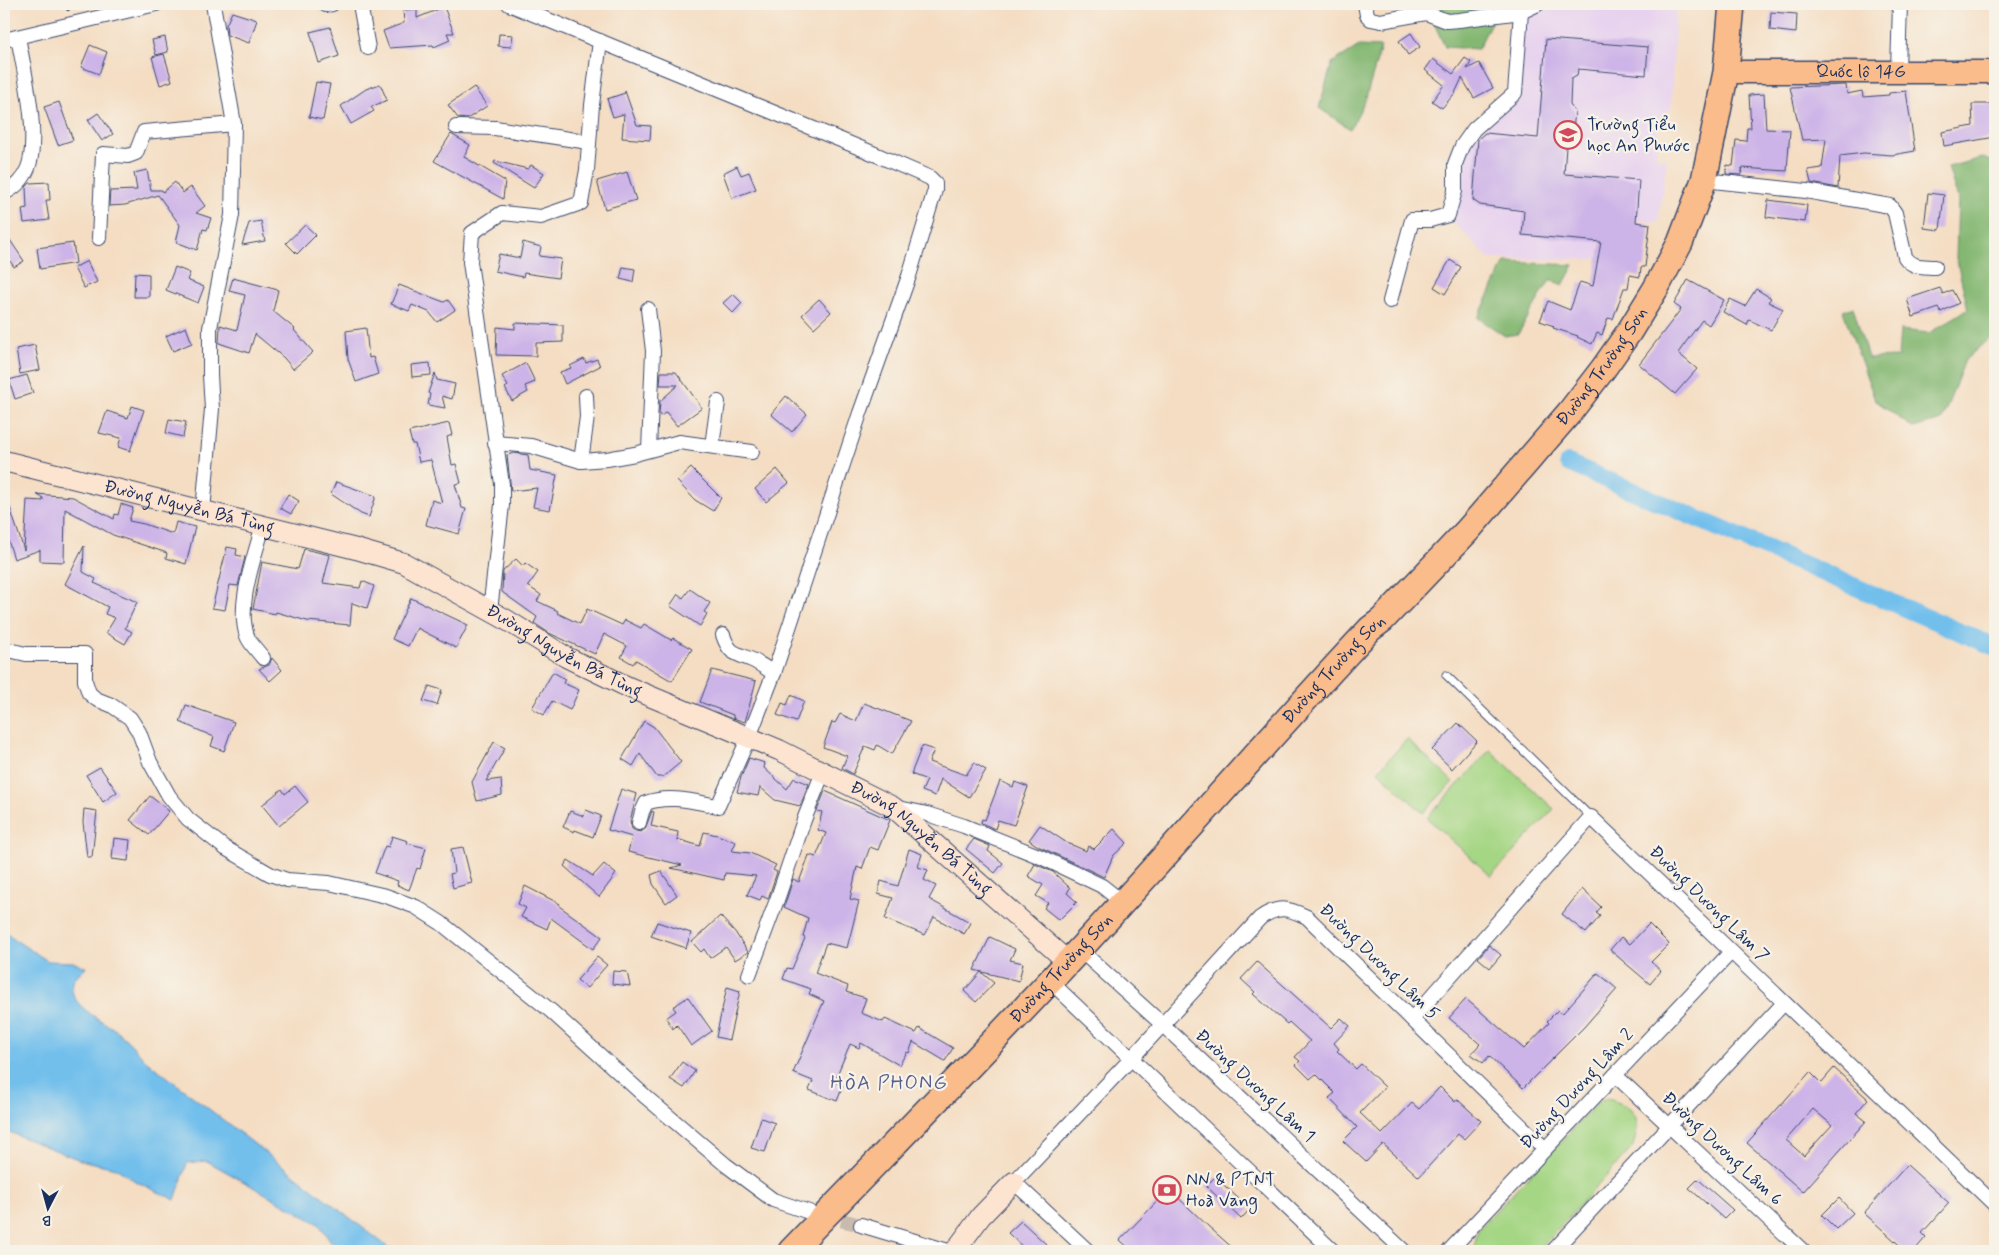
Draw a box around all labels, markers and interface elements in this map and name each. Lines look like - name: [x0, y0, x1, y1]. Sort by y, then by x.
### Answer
- street label: Quốc lộ 14G: [1816, 60, 1906, 84]
- place label: Trường Tiểu học An Phước: [1587, 113, 1690, 158]
- school or university icon: Trường Tiểu học An Phước: [1553, 120, 1583, 150]
- street label: Đường Trường Sơn: [1551, 303, 1653, 431]
- street label: Đường Nguyễn Bá Tùng: [102, 474, 277, 542]
- street label: Đường Nguyễn Bá Tùng: [482, 599, 646, 705]
- street label: Đường Trường Sơn: [1277, 609, 1391, 729]
- street label: Đường Nguyễn Bá Tùng: [846, 775, 997, 903]
- street label: Đường Dương Lâm 7: [1642, 840, 1774, 969]
- street label: Đường Dương Lâm 5: [1312, 898, 1445, 1027]
- street label: Đường Trường Sơn: [1004, 909, 1119, 1029]
- street label: Đường Dương Lâm 2: [1515, 1023, 1641, 1156]
- street label: Đường Dương Lâm 1: [1188, 1024, 1320, 1149]
- district label: HÒA PHONG: [830, 1070, 948, 1097]
- street label: Đường Dương Lâm 6: [1655, 1087, 1788, 1213]
- place label: NN & PTNT Hoà Vang: [1186, 1168, 1275, 1214]
- bank icon: NN & PTNT Hoà Vang: [1152, 1175, 1182, 1205]
- north arrow: [22, 1182, 72, 1232]
- text: B: [41, 1211, 52, 1229]

